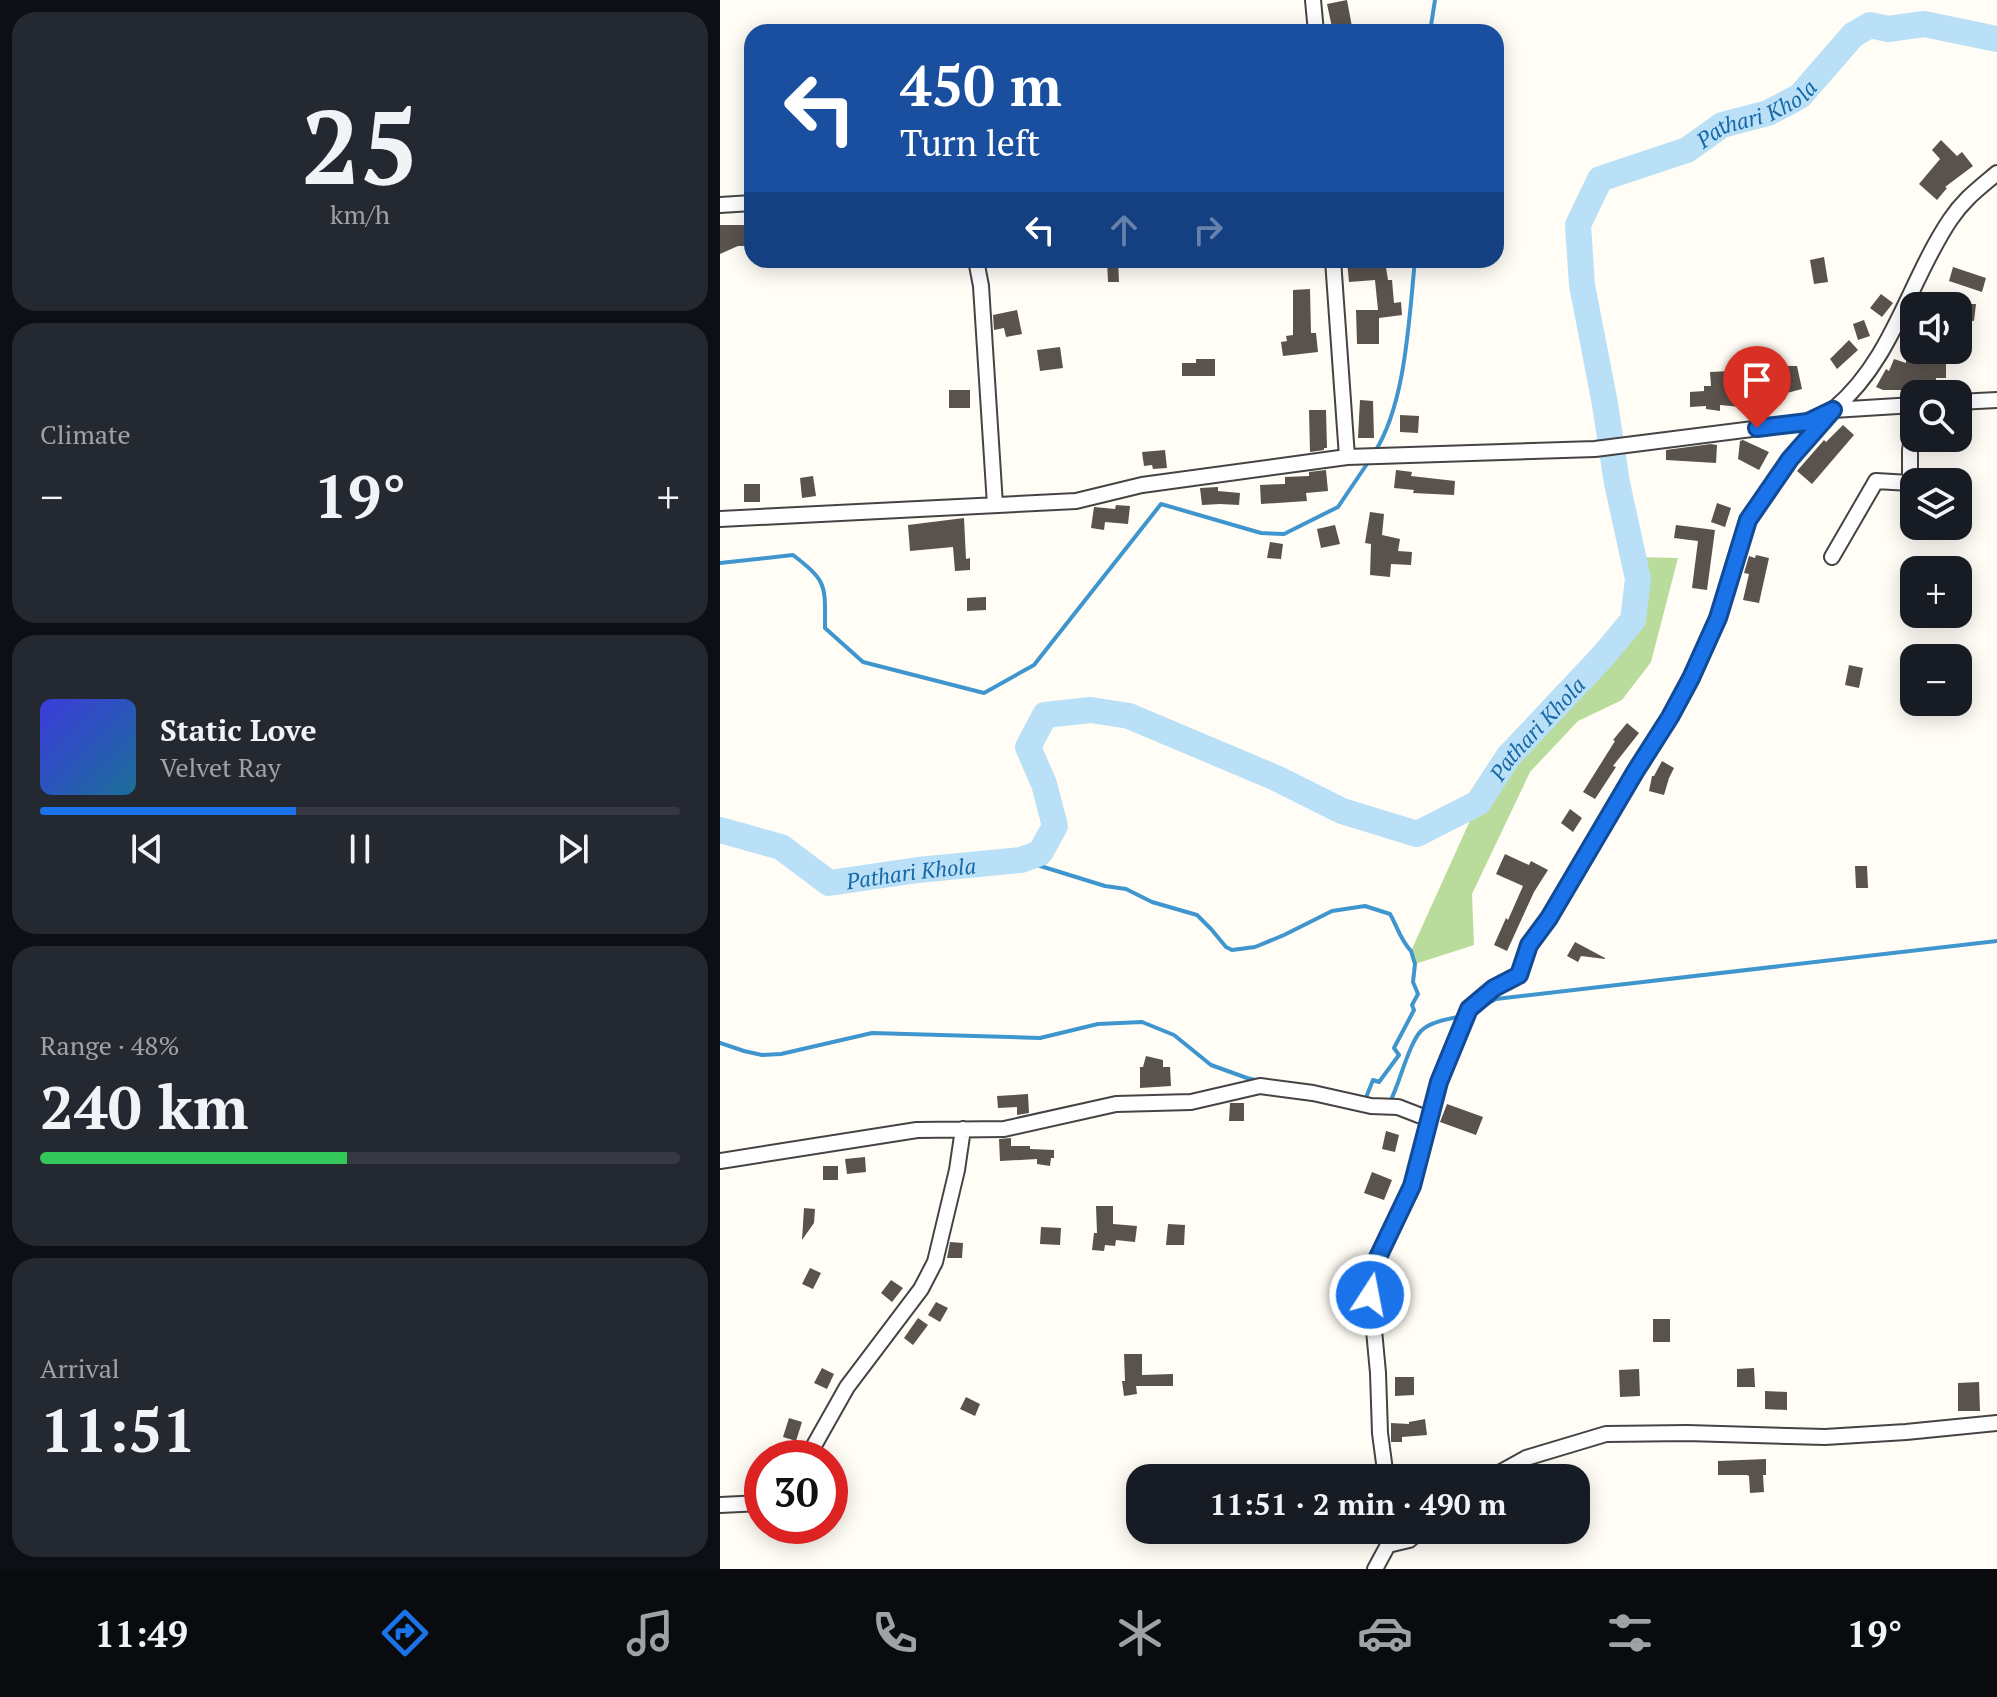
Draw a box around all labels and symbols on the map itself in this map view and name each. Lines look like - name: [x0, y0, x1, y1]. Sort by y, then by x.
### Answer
- water label: Pathari Khola: [1689, 73, 1823, 154]
- pin: [1723, 346, 1791, 428]
- water label: Pathari Khola: [1482, 670, 1591, 787]
- water label: Pathari Khola: [843, 850, 977, 895]
- position arrow: [1328, 1253, 1412, 1337]
- speed limit sign: 30: [744, 1440, 848, 1544]

